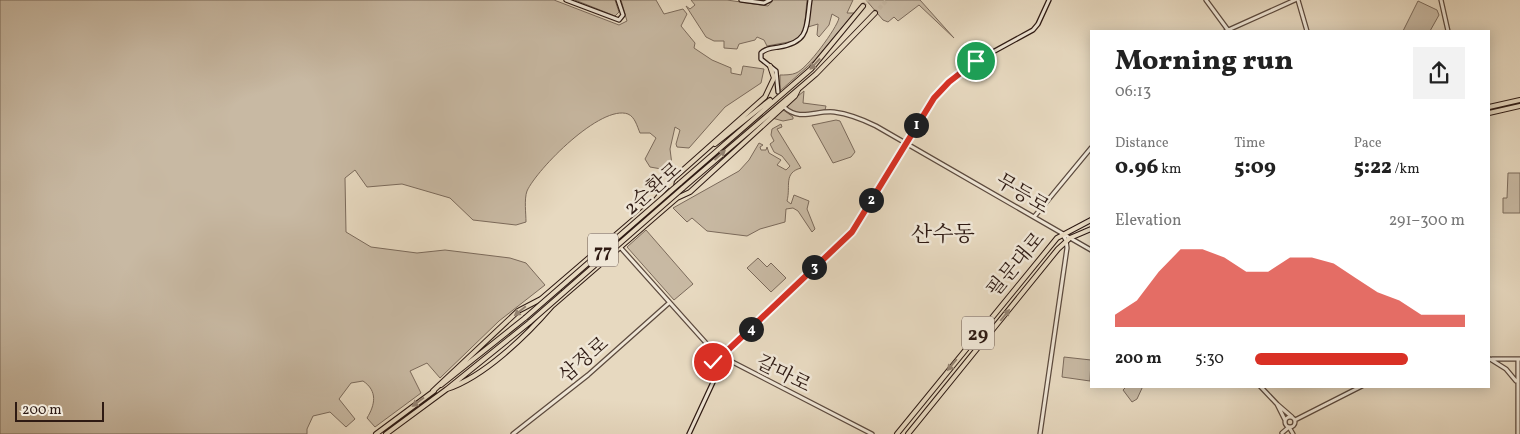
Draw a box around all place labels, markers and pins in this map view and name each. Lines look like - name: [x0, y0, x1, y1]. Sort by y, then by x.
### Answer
- pin: [955, 40, 997, 82]
- pin: 1: [904, 112, 928, 138]
- pin: 2: [858, 188, 884, 212]
- pin: 3: [802, 254, 826, 280]
- pin: 4: [738, 316, 764, 342]
- pin: [692, 341, 734, 383]

